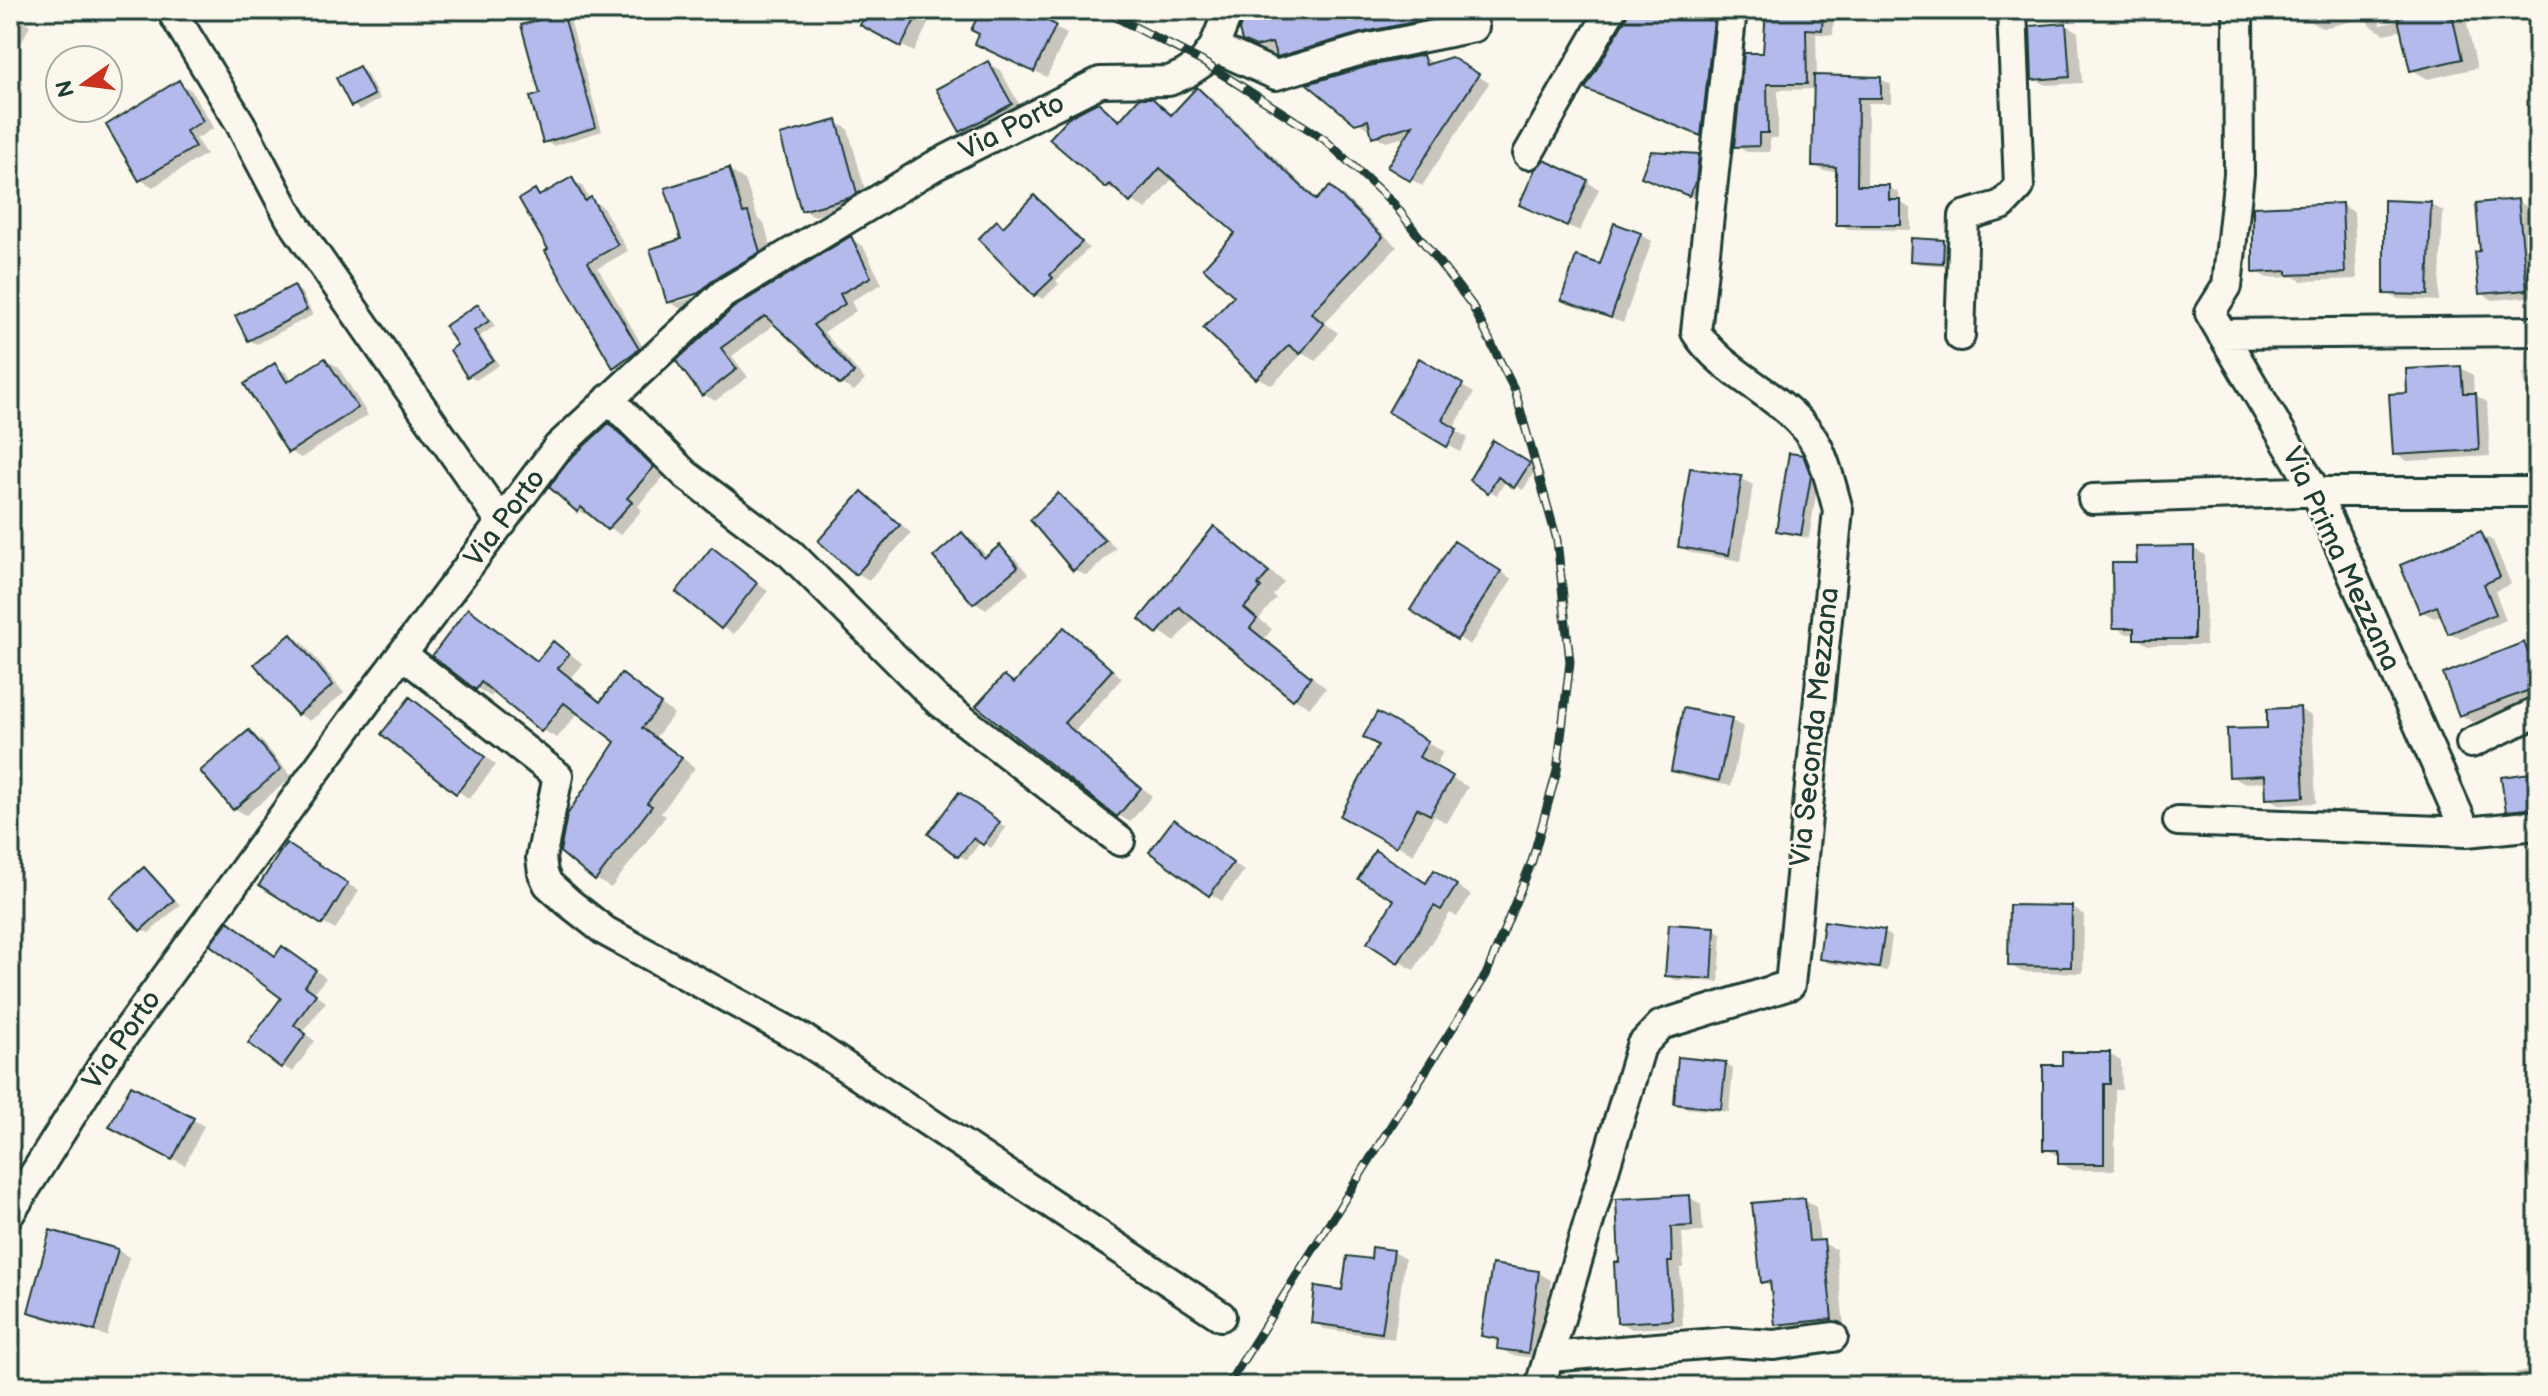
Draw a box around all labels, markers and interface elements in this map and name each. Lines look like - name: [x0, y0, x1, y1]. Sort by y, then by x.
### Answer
- north arrow: [44, 44, 124, 124]
- text: N: [51, 77, 81, 100]
- street label: Via Porto: [954, 86, 1070, 168]
- street label: Via Prima Mezzana: [2275, 442, 2407, 676]
- street label: Via Porto: [458, 463, 552, 573]
- street label: Via Seconda Mezzana: [1784, 586, 1846, 868]
- street label: Via Porto: [76, 984, 168, 1096]

